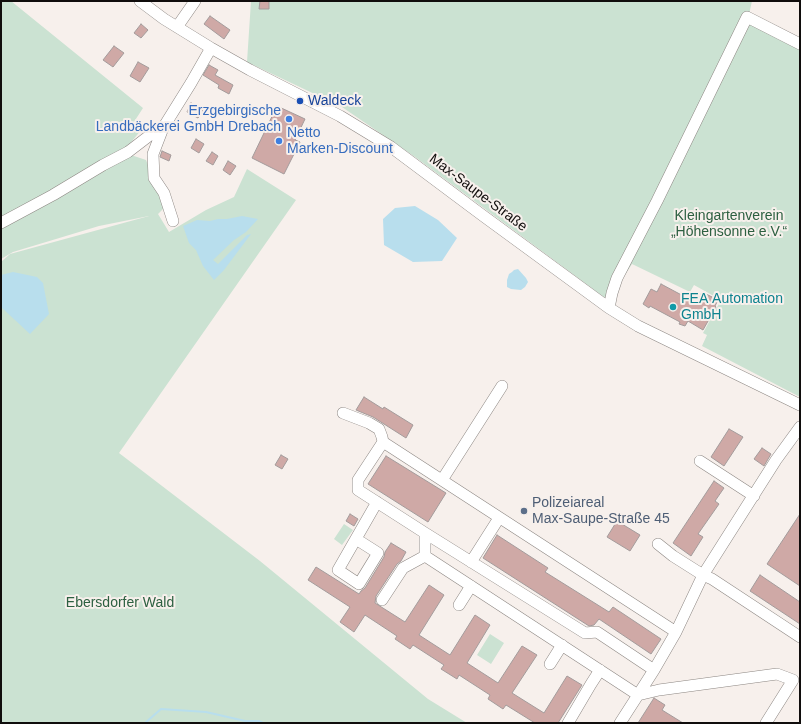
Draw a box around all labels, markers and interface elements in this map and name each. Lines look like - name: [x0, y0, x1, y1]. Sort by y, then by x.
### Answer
- place label: Waldeck: [308, 93, 361, 109]
- marker: Waldeck: [295, 96, 305, 106]
- place label: Erzgebirgische Landbäckerei GmbH Drebach: [96, 103, 281, 136]
- marker: Erzgebirgische Landbäckerei GmbH Drebach: [284, 114, 294, 124]
- place label: Netto Marken-Discount: [287, 125, 393, 158]
- marker: Netto Marken-Discount: [274, 136, 284, 146]
- street label: Max-Saupe-Straße: [426, 151, 530, 235]
- park label: Kleingartenverein „Höhensonne e.V.“: [671, 208, 787, 240]
- place label: FEA Automation GmbH: [681, 291, 783, 324]
- marker: FEA Automation GmbH: [668, 302, 678, 312]
- place label: Polizeiareal Max-Saupe-Straße 45: [532, 495, 670, 528]
- marker: Polizeiareal Max-Saupe-Straße 45: [519, 506, 529, 516]
- park label: Ebersdorfer Wald: [66, 595, 174, 611]

